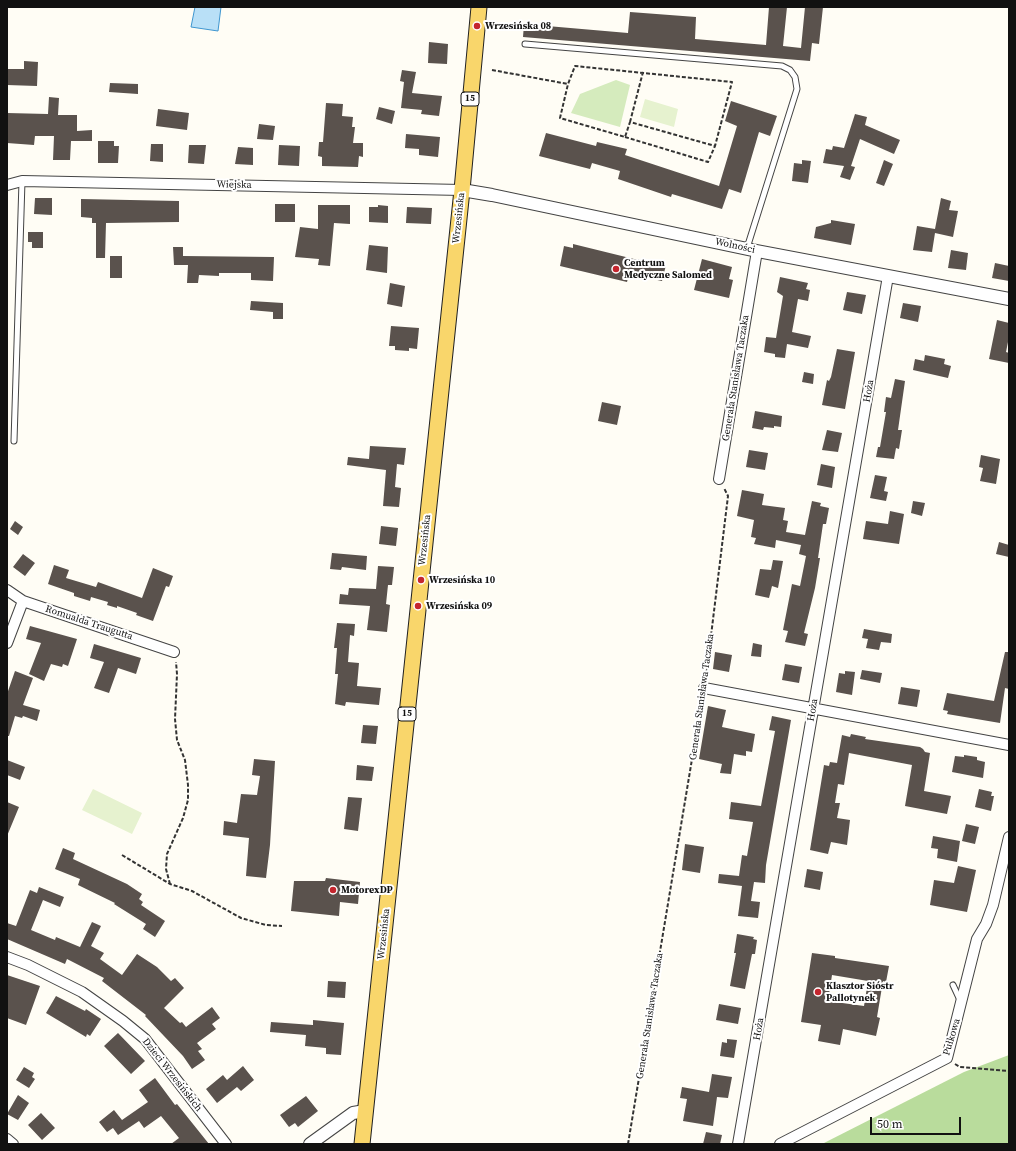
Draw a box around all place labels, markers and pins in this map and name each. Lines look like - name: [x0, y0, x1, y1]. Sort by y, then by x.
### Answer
- place label: Wrzesińska 08: [485, 20, 551, 32]
- marker: Wrzesińska 08: [472, 21, 482, 31]
- place label: Centrum Medyczne Salomed: [624, 257, 712, 280]
- marker: Centrum Medyczne Salomed: [611, 264, 621, 274]
- place label: Wrzesińska 10: [429, 574, 495, 586]
- marker: Wrzesińska 10: [416, 575, 426, 585]
- place label: Wrzesińska 09: [426, 600, 492, 612]
- marker: Wrzesińska 09: [413, 601, 423, 611]
- place label: MotorexDP: [341, 884, 393, 896]
- marker: MotorexDP: [328, 885, 338, 895]
- place label: Klasztor Sióstr Pallotynek: [826, 980, 894, 1004]
- marker: Klasztor Sióstr Pallotynek: [813, 987, 823, 997]

